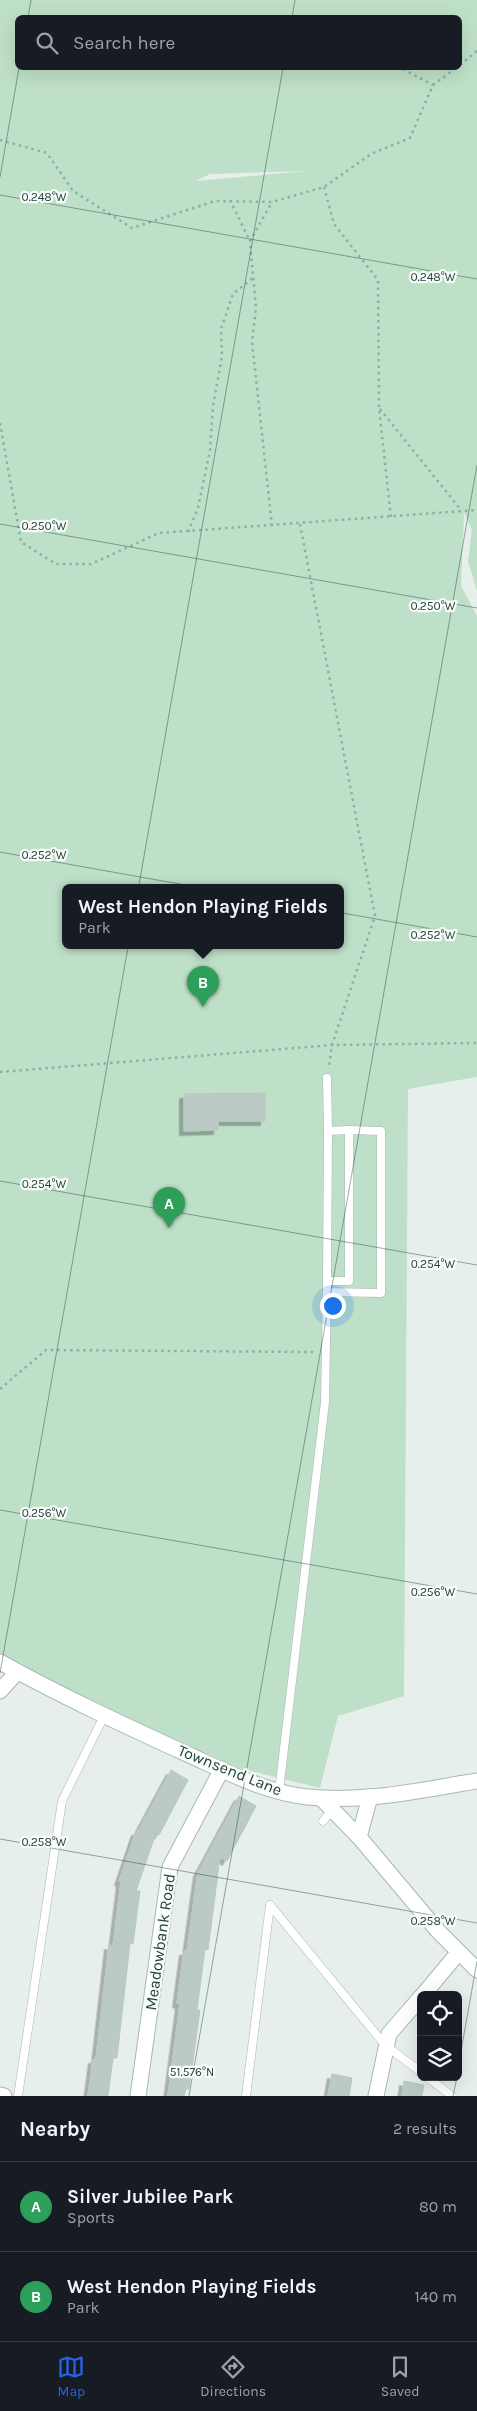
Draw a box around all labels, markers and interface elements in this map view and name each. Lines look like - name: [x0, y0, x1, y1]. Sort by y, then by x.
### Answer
- search box: [15, 15, 462, 70]
- icon: search: [33, 29, 61, 57]
- text: Search here: [73, 32, 175, 54]
- text: 0.248°W: [21, 190, 67, 204]
- text: 0.248°W: [410, 270, 456, 284]
- text: 0.250°W: [22, 519, 67, 533]
- text: 0.250°W: [411, 599, 456, 613]
- text: 0.252°W: [22, 848, 67, 862]
- popup: [62, 884, 344, 949]
- text: West Hendon Playing Fields: [78, 896, 328, 918]
- text: Park: [78, 918, 111, 937]
- text: 0.252°W: [411, 928, 456, 942]
- pin: B: [187, 966, 219, 1007]
- text: 0.254°W: [22, 1177, 67, 1191]
- pin: A: [153, 1187, 185, 1228]
- text: 0.254°W: [411, 1257, 456, 1271]
- your location: [320, 1293, 346, 1319]
- text: 0.256°W: [22, 1506, 67, 1520]
- text: 0.256°W: [411, 1585, 456, 1599]
- street label: Townsend Lane: [175, 1741, 285, 1799]
- text: 0.258°W: [21, 1835, 67, 1849]
- street label: Meadowbank Road: [141, 1872, 179, 2012]
- text: 0.258°W: [410, 1914, 456, 1928]
- map controls: [417, 1991, 462, 2081]
- button: locate: [417, 1991, 462, 2036]
- button: layers: [417, 2036, 462, 2081]
- text: 51.576°N: [170, 2065, 214, 2079]
- text: Nearby: [20, 2117, 90, 2141]
- text: 2 results: [393, 2119, 457, 2138]
- text: Silver Jubilee Park: [67, 2186, 233, 2208]
- text: A: [31, 2197, 41, 2216]
- text: 80 m: [419, 2197, 457, 2216]
- text: Sports: [67, 2208, 115, 2227]
- text: West Hendon Playing Fields: [67, 2276, 317, 2298]
- text: B: [31, 2287, 41, 2306]
- text: 140 m: [415, 2287, 457, 2306]
- text: Park: [67, 2298, 99, 2317]
- tab: Map: [57, 2353, 85, 2400]
- tab: Directions: [200, 2353, 266, 2400]
- tab: Saved: [381, 2353, 420, 2400]

